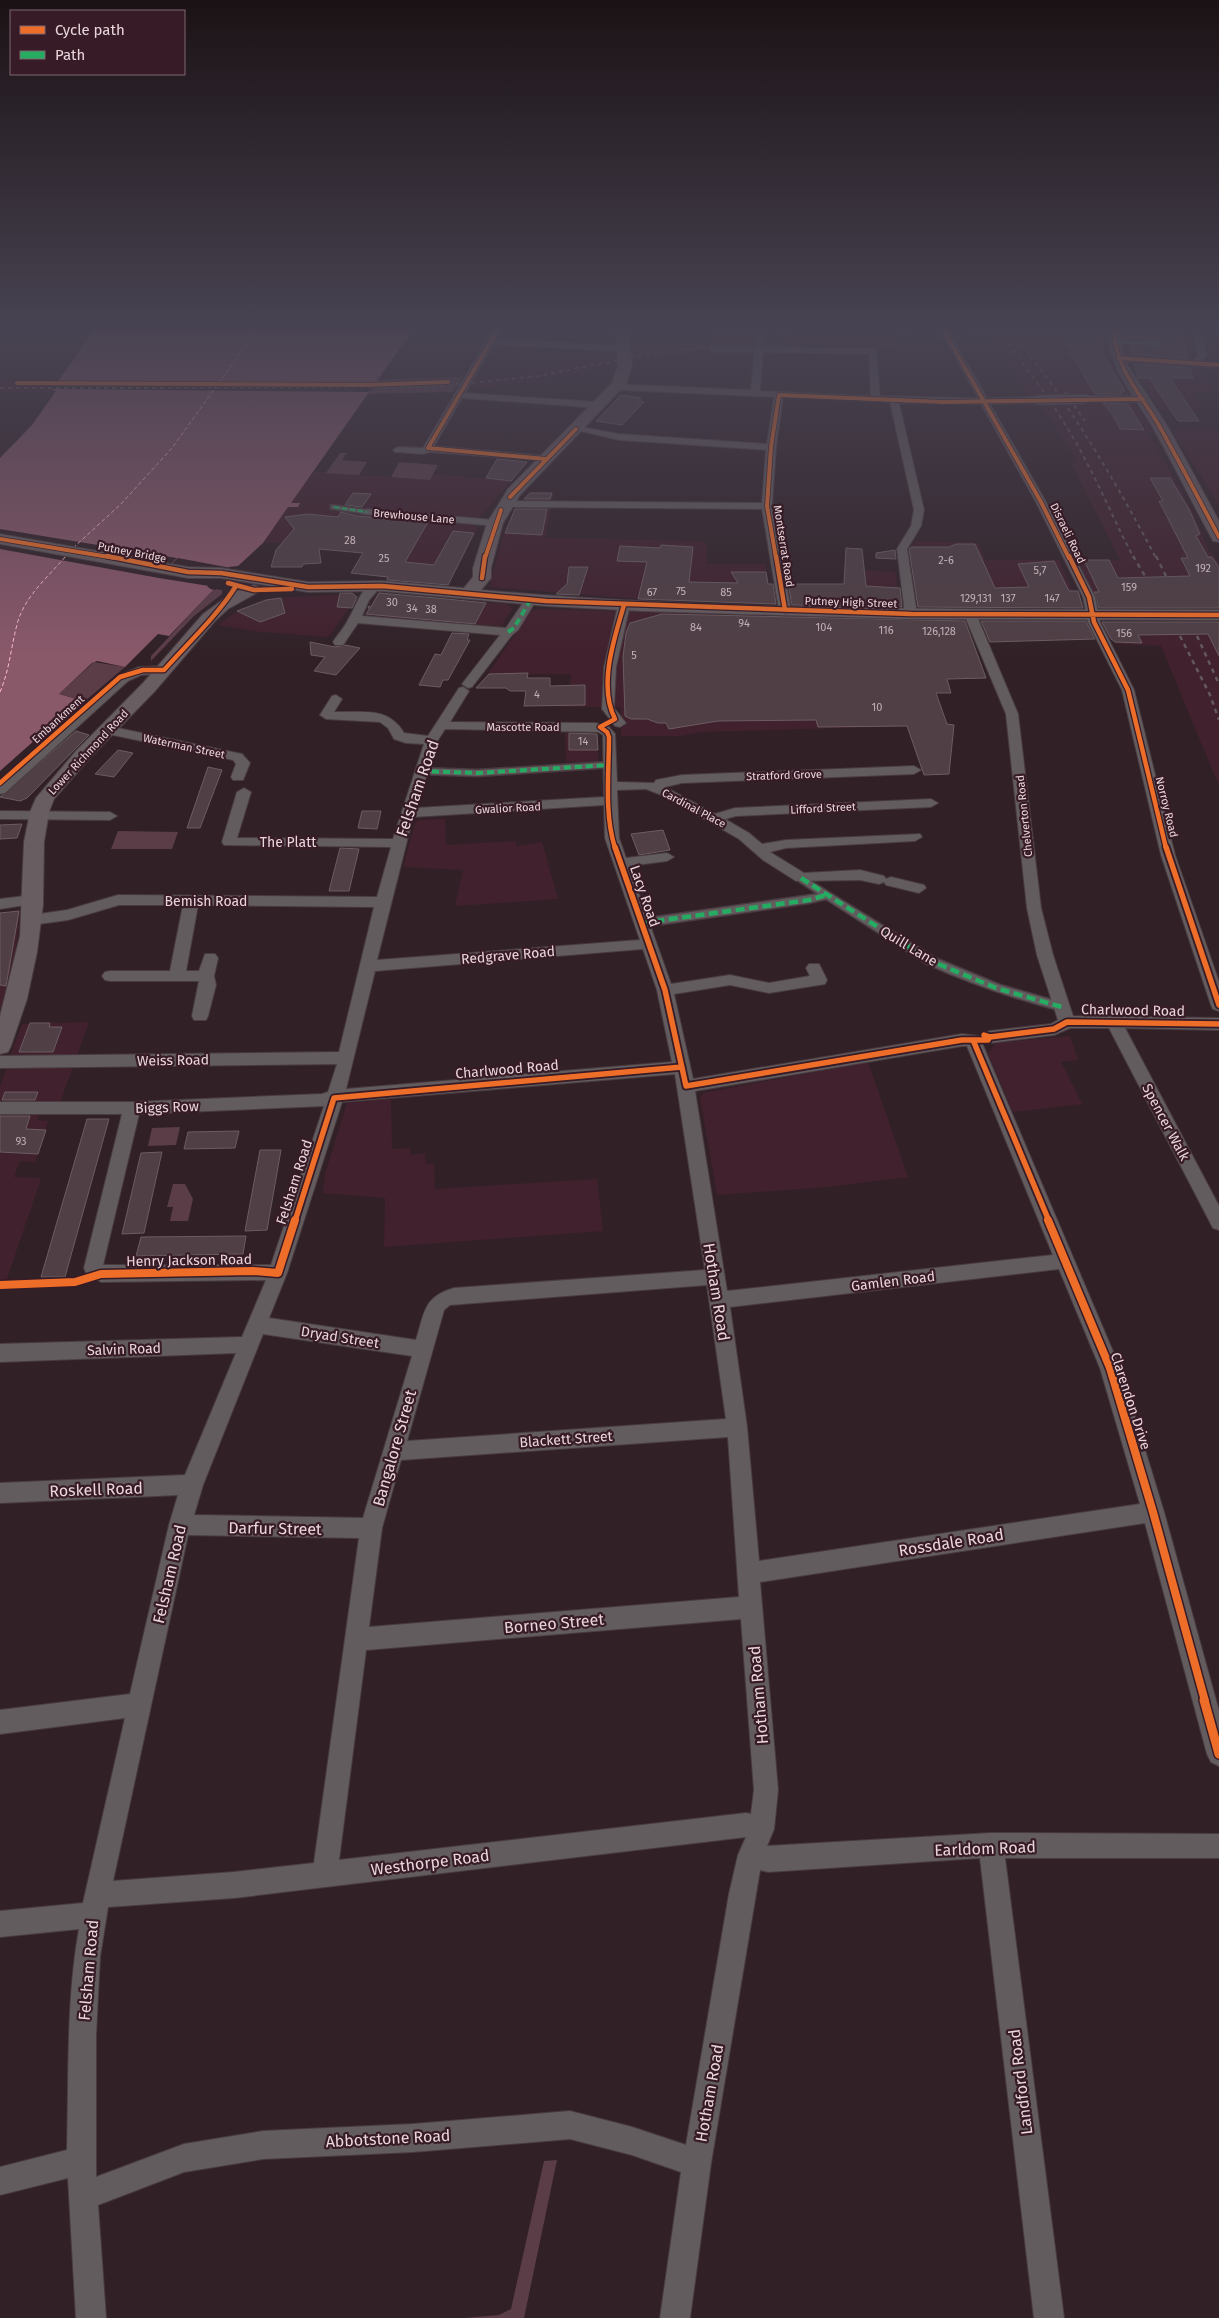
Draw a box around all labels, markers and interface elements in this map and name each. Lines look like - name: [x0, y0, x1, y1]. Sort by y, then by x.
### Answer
- legend: [10, 10, 185, 75]
- text: Cycle path: [55, 21, 125, 39]
- text: Path: [55, 46, 85, 64]
- street label: Disraeli Road: [1047, 501, 1088, 566]
- street label: Montserrat Road: [771, 504, 796, 588]
- street label: Brewhouse Lane: [373, 506, 455, 527]
- house number: 28: [344, 534, 356, 547]
- street label: Putney Bridge: [97, 539, 167, 565]
- house number: 25: [379, 552, 390, 565]
- house number: 2-6: [938, 554, 954, 567]
- house number: 192: [1195, 562, 1211, 575]
- house number: 5,7: [1033, 564, 1047, 577]
- house number: 159: [1121, 581, 1137, 594]
- house number: 75: [676, 585, 687, 598]
- house number: 67: [647, 586, 657, 599]
- house number: 85: [720, 586, 732, 599]
- house number: 129,131: [960, 592, 992, 605]
- house number: 137: [1000, 592, 1016, 605]
- house number: 147: [1044, 592, 1060, 605]
- street label: Putney High Street: [804, 594, 898, 611]
- house number: 30: [386, 596, 398, 609]
- house number: 34: [406, 602, 418, 615]
- house number: 38: [425, 603, 437, 616]
- house number: 94: [738, 617, 750, 630]
- house number: 84: [690, 621, 702, 634]
- house number: 104: [816, 621, 833, 634]
- house number: 116: [878, 624, 894, 637]
- house number: 126,128: [922, 625, 956, 638]
- house number: 156: [1116, 627, 1132, 640]
- house number: 5: [631, 649, 637, 662]
- house number: 4: [534, 688, 540, 701]
- street label: Embankment: [30, 693, 87, 746]
- house number: 10: [872, 701, 882, 714]
- street label: Lower Richmond Road: [46, 707, 131, 797]
- street label: Mascotte Road: [486, 721, 560, 734]
- street label: Waterman Street: [142, 731, 226, 762]
- house number: 14: [578, 735, 588, 748]
- street label: Felsham Road: [392, 737, 443, 839]
- street label: Stratford Grove: [746, 768, 822, 783]
- street label: Chelverton Road: [1014, 774, 1035, 857]
- street label: Norroy Road: [1153, 775, 1180, 839]
- street label: Cardinal Place: [660, 786, 728, 831]
- street label: Gwalior Road: [475, 800, 541, 817]
- street label: Lifford Street: [790, 800, 856, 817]
- street label: The Platt: [260, 834, 317, 851]
- street label: Lacy Road: [626, 863, 663, 929]
- street label: Bemish Road: [165, 893, 247, 910]
- street label: Quill Lane: [877, 923, 941, 970]
- street label: Redgrave Road: [460, 943, 556, 968]
- street label: Charlwood Road: [1081, 1001, 1185, 1020]
- street label: Weiss Road: [137, 1051, 209, 1070]
- street label: Charlwood Road: [455, 1057, 559, 1082]
- street label: Spencer Walk: [1138, 1081, 1193, 1164]
- street label: Biggs Row: [135, 1098, 199, 1117]
- house number: 93: [15, 1135, 27, 1148]
- street label: Felsham Road: [273, 1137, 316, 1227]
- street label: Hotham Road: [699, 1242, 734, 1342]
- street label: Henry Jackson Road: [126, 1251, 252, 1270]
- street label: Gamlen Road: [850, 1268, 936, 1295]
- street label: Dryad Street: [300, 1323, 381, 1352]
- street label: Salvin Road: [87, 1340, 161, 1359]
- street label: Clarendon Drive: [1107, 1350, 1154, 1452]
- street label: Bangalore Street: [369, 1387, 420, 1509]
- street label: Blackett Street: [519, 1428, 614, 1451]
- street label: Roskell Road: [49, 1478, 143, 1501]
- street label: Darfur Street: [228, 1518, 322, 1539]
- street label: Felsham Road: [149, 1523, 190, 1626]
- street label: Rossdale Road: [897, 1525, 1005, 1560]
- street label: Borneo Street: [503, 1610, 605, 1637]
- street label: Hotham Road: [745, 1645, 772, 1745]
- street label: Earldom Road: [934, 1837, 1036, 1860]
- street label: Westhorpe Road: [370, 1846, 490, 1879]
- street label: Felsham Road: [75, 1919, 102, 2021]
- street label: Landford Road: [1005, 2028, 1036, 2136]
- street label: Hotham Road: [692, 2043, 727, 2143]
- street label: Abbotstone Road: [325, 2126, 451, 2151]

